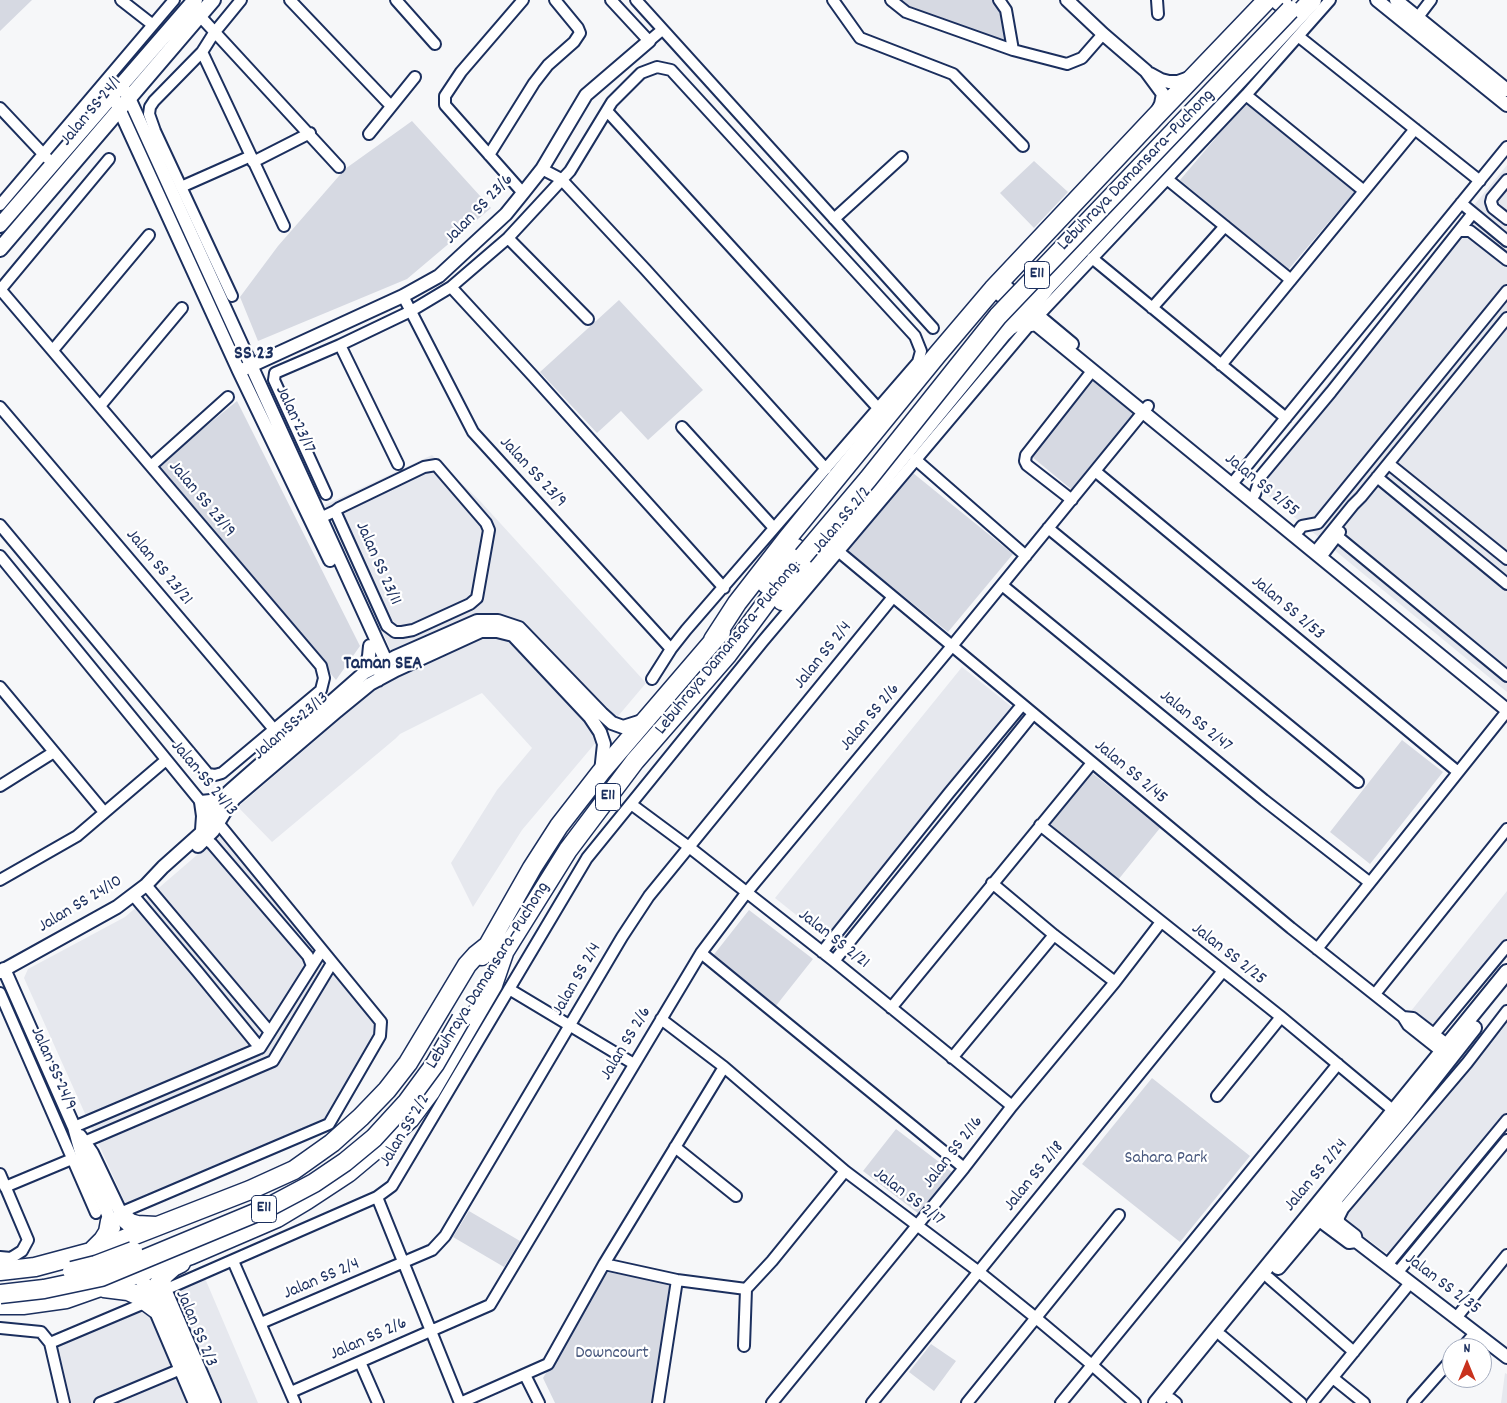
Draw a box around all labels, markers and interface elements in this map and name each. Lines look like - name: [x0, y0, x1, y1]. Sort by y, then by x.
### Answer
- street label: Jalan SS 24/1: [57, 73, 127, 151]
- street label: Lebuhraya Damansara–Puchong: [1054, 86, 1220, 256]
- street label: Jalan SS 23/6: [441, 170, 519, 250]
- road number: E11: [1024, 262, 1050, 288]
- district label: SS 23: [234, 343, 274, 367]
- street label: Jalan 23/17: [269, 383, 319, 457]
- street label: Jalan SS 23/9: [494, 433, 570, 513]
- street label: Jalan SS 2/55: [1219, 449, 1303, 523]
- street label: Jalan SS 23/19: [163, 457, 239, 543]
- street label: Jalan SS 2/2: [809, 483, 877, 559]
- street label: Jalan SS 23/11: [349, 519, 405, 609]
- street label: Jalan SS 23/21: [120, 525, 196, 611]
- street label: Lebuhraya Damansara–Puchong: [651, 558, 805, 740]
- street label: Jalan SS 2/53: [1246, 572, 1328, 646]
- street label: Jalan SS 2/4: [790, 618, 858, 694]
- district label: Taman SEA: [344, 654, 422, 676]
- street label: Jalan SS 2/6: [836, 680, 906, 756]
- street label: Jalan SS 2/47: [1154, 686, 1236, 758]
- street label: Jalan SS 23/13: [250, 688, 334, 766]
- street label: Jalan SS 2/45: [1089, 736, 1171, 810]
- street label: Jalan SS 24/13: [165, 737, 241, 821]
- road number: E11: [596, 784, 620, 810]
- street label: Jalan SS 24/10: [35, 871, 127, 939]
- street label: Lebuhraya Damansara–Puchong: [422, 878, 556, 1074]
- street label: Jalan SS 2/21: [793, 905, 873, 975]
- street label: Jalan SS 2/25: [1186, 919, 1270, 991]
- street label: Jalan SS 2/4: [548, 940, 608, 1020]
- street label: Jalan SS 2/6: [597, 1003, 657, 1085]
- street label: Jalan SS 24/9: [24, 1024, 80, 1114]
- street label: Jalan SS 2/2: [376, 1091, 436, 1171]
- street label: Jalan SS 2/16: [919, 1113, 989, 1193]
- street label: Jalan SS 2/24: [1280, 1135, 1354, 1217]
- street label: Jalan SS 2/18: [1000, 1137, 1070, 1217]
- park label: Sahara Park: [1125, 1149, 1207, 1171]
- street label: Jalan SS 2/17: [868, 1164, 948, 1232]
- road number: E11: [252, 1196, 276, 1222]
- street label: Jalan SS 2/35: [1400, 1249, 1484, 1321]
- street label: Jalan SS 2/4: [281, 1254, 363, 1306]
- street label: Jalan SS 2/3: [169, 1287, 221, 1371]
- street label: Jalan SS 2/6: [327, 1313, 411, 1367]
- north arrow: [1442, 1338, 1492, 1388]
- text: N: [1464, 1339, 1470, 1359]
- park label: Downcourt: [575, 1344, 649, 1366]

